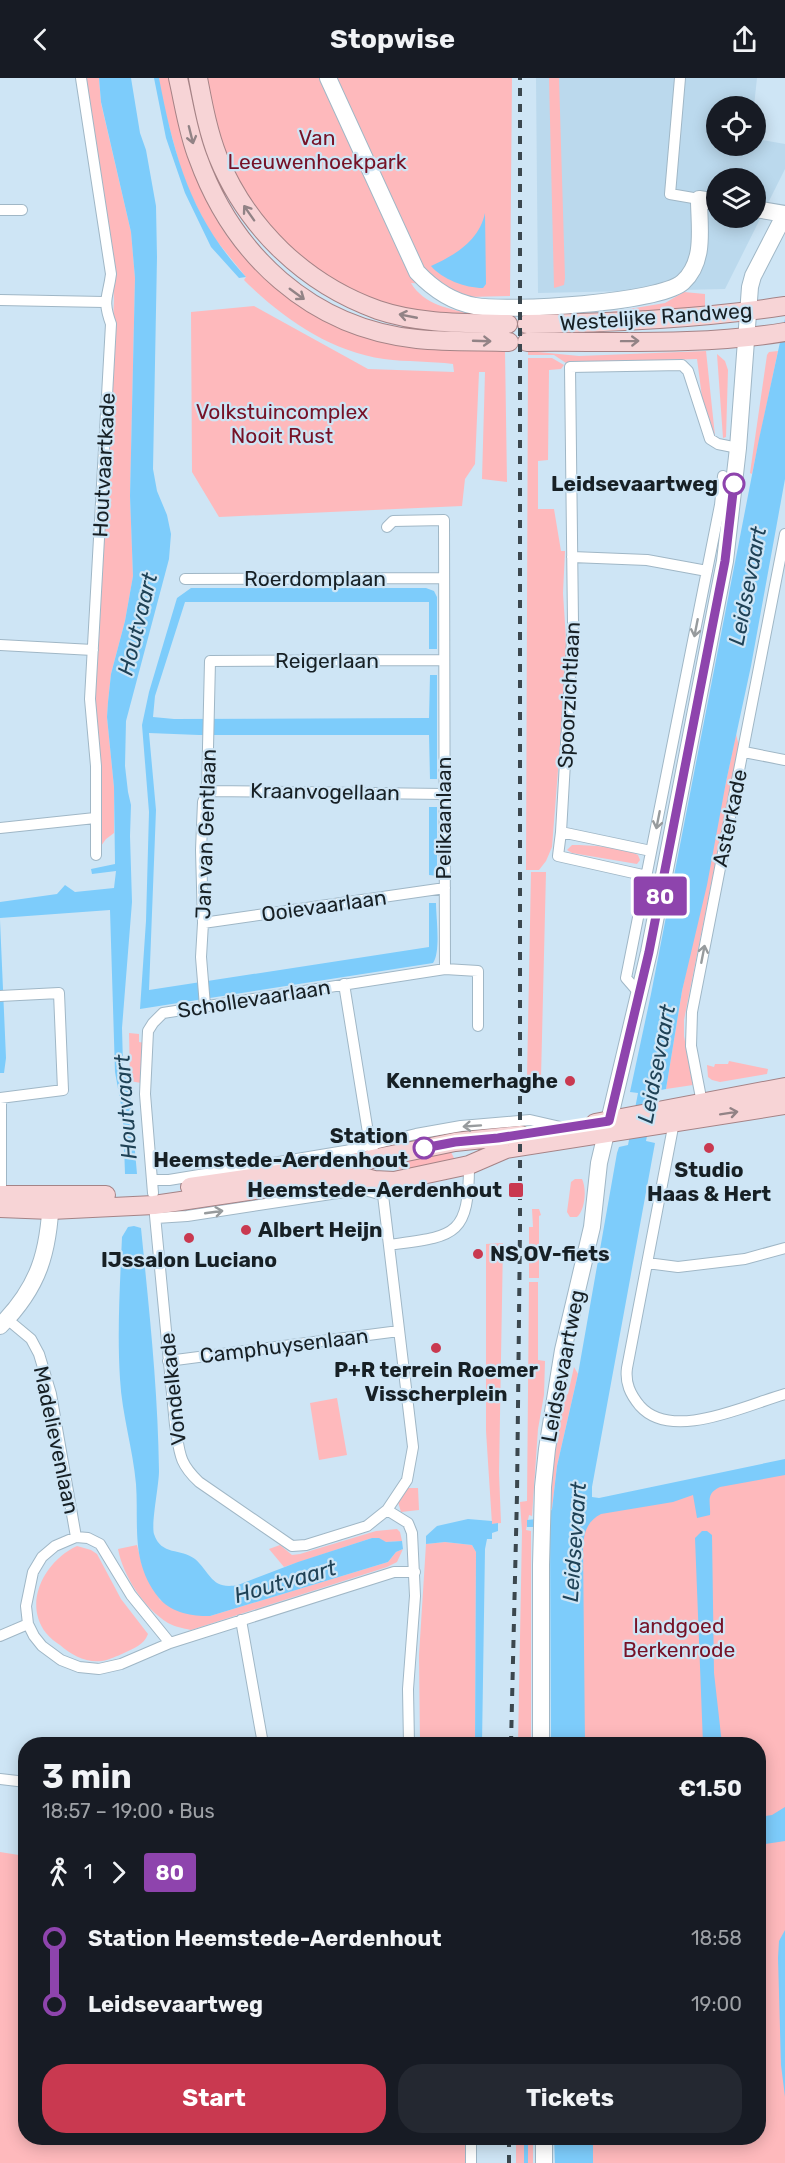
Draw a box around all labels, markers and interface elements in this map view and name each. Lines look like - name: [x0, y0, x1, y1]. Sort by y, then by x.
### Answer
- icon: back: [24, 23, 57, 56]
- text: Stopwise: [330, 23, 455, 55]
- icon: share: [728, 23, 761, 56]
- map controls: [706, 96, 766, 228]
- button: locate: [706, 96, 766, 156]
- one-way arrow: [186, 125, 198, 144]
- park label: Van Leeuwenhoekpark: [227, 125, 407, 174]
- button: layers: [706, 168, 766, 228]
- one-way arrow: [243, 205, 255, 222]
- one-way arrow: [289, 288, 305, 300]
- street label: Westelijke Randweg: [559, 297, 753, 336]
- one-way arrow: [399, 310, 419, 321]
- one-way arrow: [620, 335, 640, 347]
- one-way arrow: [472, 336, 492, 347]
- street label: Houtvaartkade: [87, 392, 120, 538]
- park label: Volkstuincomplex Nooit Rust: [196, 399, 368, 448]
- place label: Leidsevaartweg: [551, 471, 718, 496]
- marker: Leidsevaartweg: [723, 473, 745, 495]
- water label: Leidsevaart: [723, 524, 772, 648]
- street label: Roerdomplaan: [244, 566, 386, 591]
- water label: Houtvaart: [112, 569, 163, 678]
- one-way arrow: [690, 618, 701, 638]
- street label: Spoorzichtlaan: [552, 621, 585, 769]
- street label: Reigerlaan: [275, 648, 379, 673]
- street label: Jan van Gentlaan: [190, 748, 221, 920]
- street label: Pelikaanlaan: [431, 757, 456, 879]
- street label: Asterkade: [707, 767, 752, 869]
- street label: Kraanvogellaan: [250, 778, 400, 805]
- one-way arrow: [652, 809, 663, 829]
- line badge: 80: [633, 876, 687, 916]
- street label: Ooievaarlaan: [260, 884, 388, 927]
- text: 80: [646, 884, 674, 909]
- one-way arrow: [698, 945, 709, 965]
- street label: Schollevaarlaan: [176, 974, 332, 1023]
- water label: Leidsevaart: [632, 1002, 681, 1126]
- water label: Houtvaart: [108, 1053, 143, 1160]
- place label: Kennemerhaghe: [386, 1068, 558, 1093]
- marker: Kennemerhaghe: [563, 1074, 577, 1088]
- one-way arrow: [719, 1108, 739, 1119]
- one-way arrow: [462, 1120, 482, 1131]
- place label: Station Heemstede-Aerdenhout: [153, 1123, 408, 1172]
- marker: Station Heemstede-Aerdenhout: [413, 1137, 435, 1159]
- marker: Studio Haas & Hert: [702, 1141, 716, 1155]
- place label: Studio Haas & Hert: [647, 1157, 771, 1206]
- place label: Heemstede-Aerdenhout: [247, 1177, 502, 1202]
- marker: Heemstede-Aerdenhout: [507, 1181, 525, 1199]
- one-way arrow: [204, 1206, 223, 1217]
- place label: Albert Heijn: [258, 1217, 383, 1242]
- marker: Albert Heijn: [239, 1223, 253, 1237]
- marker: IJssalon Luciano: [182, 1231, 196, 1245]
- place label: NS OV-fiets: [490, 1241, 610, 1266]
- place label: IJssalon Luciano: [101, 1247, 277, 1272]
- marker: NS OV-fiets: [471, 1247, 485, 1261]
- street label: Leidsevaartweg: [536, 1288, 590, 1444]
- street label: Camphuysenlaan: [198, 1323, 370, 1368]
- street label: Vondelkade: [154, 1331, 191, 1447]
- marker: P+R terrein Roemer Visscherplein: [429, 1341, 443, 1355]
- place label: P+R terrein Roemer Visscherplein: [334, 1357, 539, 1406]
- street label: Madelievenlaan: [29, 1364, 84, 1516]
- water label: Leidsevaart: [557, 1480, 592, 1603]
- water label: Houtvaart: [231, 1554, 340, 1609]
- park label: landgoed Berkenrode: [623, 1613, 735, 1662]
- text: 3 min: [42, 1757, 132, 1796]
- text: €1.50: [678, 1775, 742, 1802]
- text: 18:57 – 19:00 · Bus: [42, 1799, 215, 1823]
- icon: walk: [42, 1856, 75, 1889]
- icon: forward: [102, 1856, 135, 1889]
- text: 1: [84, 1860, 93, 1884]
- text: 80: [156, 1860, 184, 1885]
- text: Station Heemstede-Aerdenhout: [88, 1925, 442, 1952]
- text: 18:58: [691, 1926, 742, 1950]
- text: Leidsevaartweg: [88, 1991, 263, 2018]
- text: 19:00: [691, 1992, 742, 2016]
- button: Start: [42, 2064, 386, 2133]
- button: Tickets: [398, 2064, 742, 2133]

